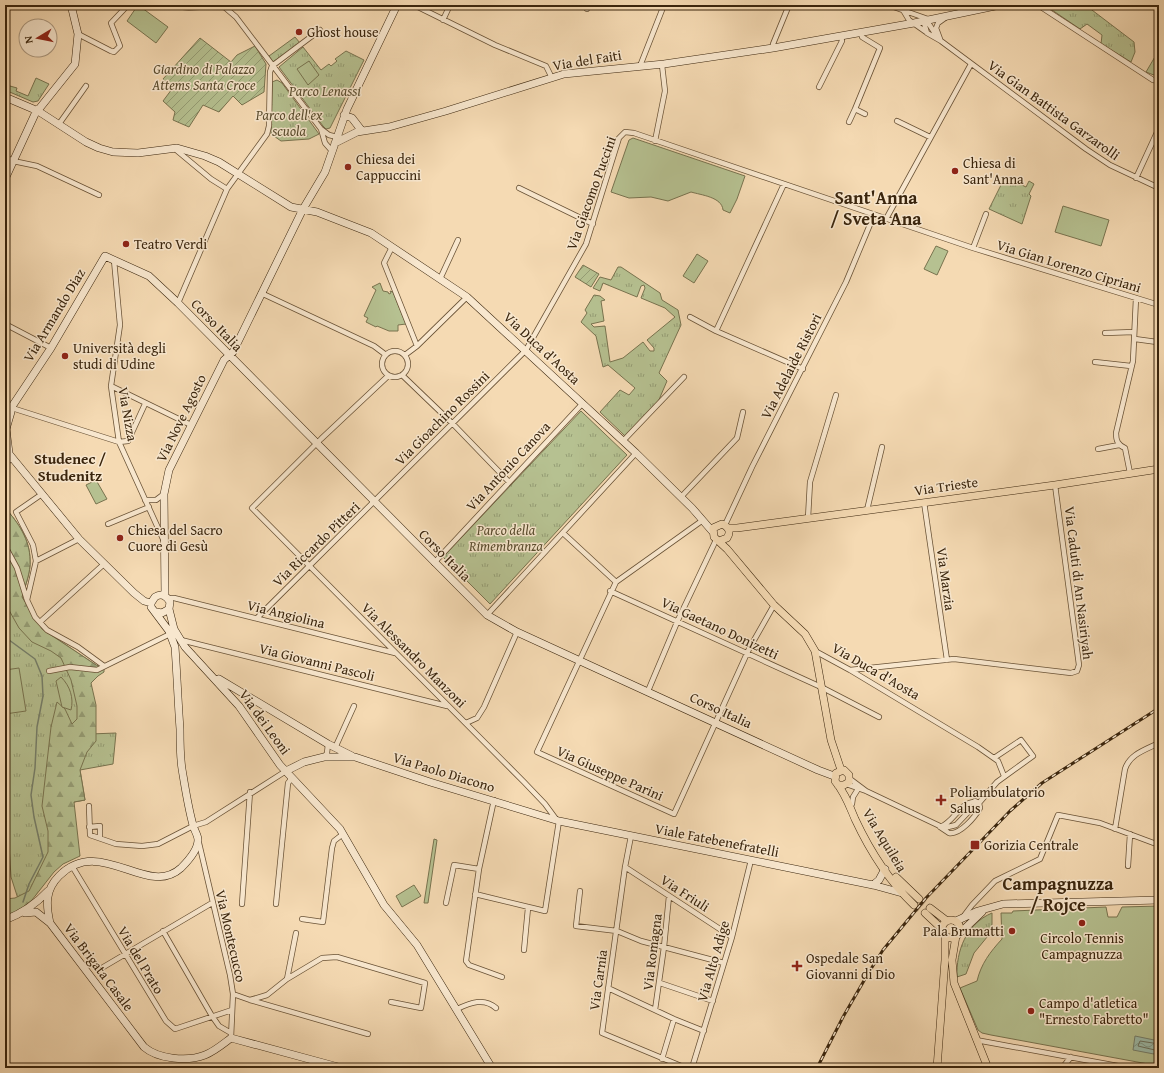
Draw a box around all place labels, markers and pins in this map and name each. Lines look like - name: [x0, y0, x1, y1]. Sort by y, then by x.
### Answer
- place label: Ghost house: [307, 22, 379, 42]
- marker: Ghost house: [294, 27, 304, 37]
- place label: Chiesa dei Cappuccini: [356, 149, 421, 185]
- place label: Chiesa di Sant'Anna: [963, 153, 1024, 189]
- marker: Chiesa dei Cappuccini: [343, 162, 353, 172]
- marker: Chiesa di Sant'Anna: [950, 166, 960, 176]
- place label: Teatro Verdi: [134, 234, 207, 254]
- marker: Teatro Verdi: [121, 239, 131, 249]
- place label: Università degli studi di Udine: [73, 338, 166, 374]
- marker: Università degli studi di Udine: [60, 351, 70, 361]
- place label: Chiesa del Sacro Cuore di Gesù: [128, 520, 223, 556]
- marker: Chiesa del Sacro Cuore di Gesù: [115, 533, 125, 543]
- place label: Poliambulatorio Salus: [950, 782, 1045, 818]
- marker: Poliambulatorio Salus: [935, 794, 947, 806]
- place label: Gorizia Centrale: [984, 835, 1079, 855]
- marker: Gorizia Centrale: [969, 839, 981, 851]
- marker: Circolo Tennis Campagnuzza: [1077, 918, 1087, 928]
- place label: Pala Brumatti: [923, 921, 1004, 941]
- marker: Pala Brumatti: [1007, 926, 1017, 936]
- place label: Circolo Tennis Campagnuzza: [1040, 928, 1124, 964]
- place label: Ospedale San Giovanni di Dio: [806, 948, 895, 984]
- marker: Ospedale San Giovanni di Dio: [791, 960, 803, 972]
- place label: Campo d'atletica "Ernesto Fabretto": [1039, 993, 1149, 1029]
- marker: Campo d'atletica "Ernesto Fabretto": [1026, 1006, 1036, 1016]

